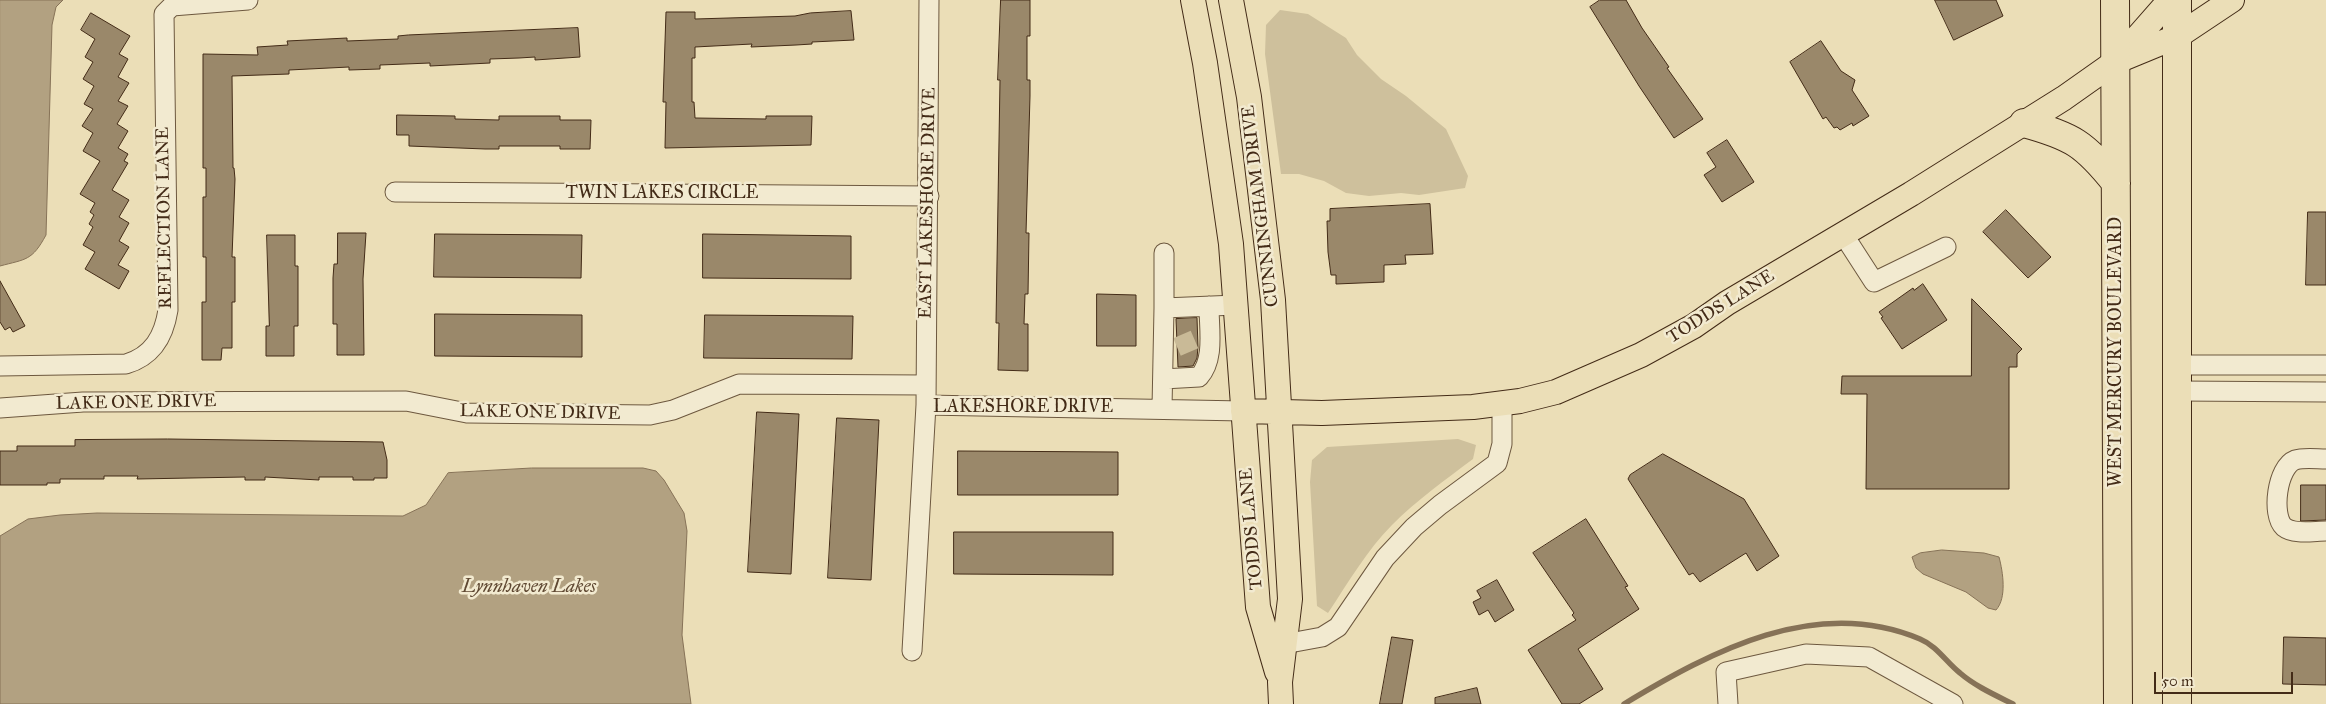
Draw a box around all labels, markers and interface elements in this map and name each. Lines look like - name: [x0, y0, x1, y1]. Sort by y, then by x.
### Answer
- street label: EAST LAKESHORE DRIVE: [915, 87, 941, 319]
- street label: CUNNINGHAM DRIVE: [1238, 104, 1284, 308]
- street label: REFLECTION LANE: [153, 127, 177, 309]
- street label: TWIN LAKES CIRCLE: [566, 183, 758, 205]
- street label: WEST MERCURY BOULEVARD: [2106, 217, 2128, 487]
- street label: TODDS LANE: [1663, 265, 1779, 349]
- street label: LAKE ONE DRIVE: [55, 391, 217, 415]
- street label: LAKESHORE DRIVE: [933, 397, 1113, 419]
- street label: LAKE ONE DRIVE: [459, 401, 621, 425]
- street label: TODDS LANE: [1236, 467, 1268, 591]
- water label: Lynnhaven Lakes: [462, 576, 596, 598]
- scale bar: [2156, 662, 2295, 694]
- text: 50 m: [2162, 672, 2194, 690]

